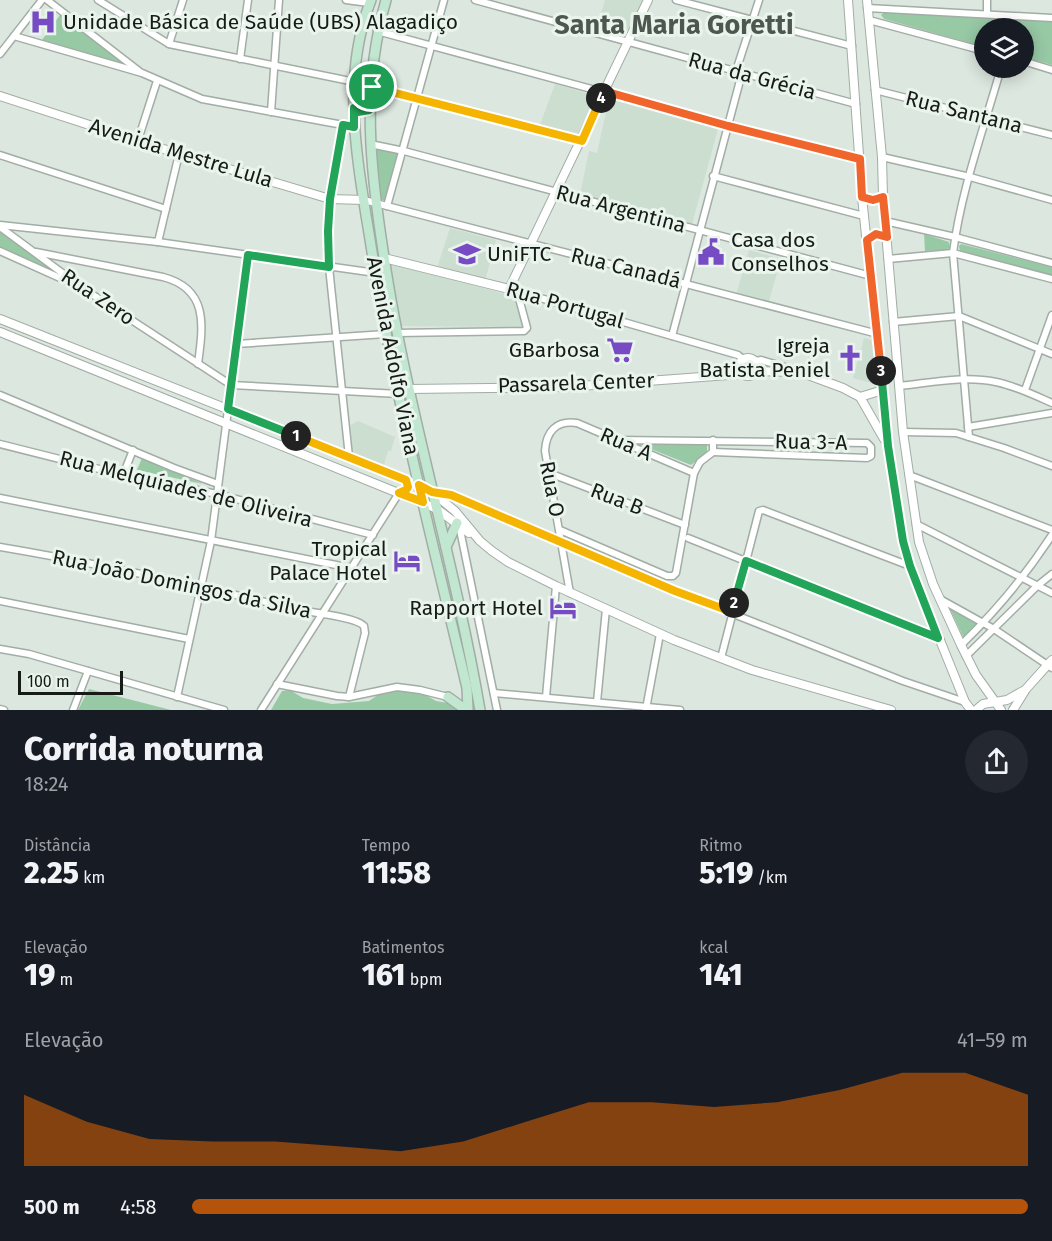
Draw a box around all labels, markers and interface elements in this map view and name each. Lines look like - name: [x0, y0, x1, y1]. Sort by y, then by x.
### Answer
- hospital icon: Unidade Básica de Saúde (UBS) Alagadiço: [28, 7, 58, 37]
- place label: Unidade Básica de Saúde (UBS) Alagadiço: [63, 9, 458, 35]
- district label: Santa Maria Goretti: [554, 9, 794, 41]
- map controls: [974, 18, 1034, 78]
- button: layers: [974, 18, 1034, 78]
- street label: Rua da Grécia: [685, 46, 819, 106]
- pin: [346, 61, 397, 112]
- icon: arrive: [355, 70, 388, 103]
- pin: 4: [586, 83, 616, 113]
- street label: Rua Santana: [903, 85, 1025, 139]
- text: 4: [596, 88, 606, 107]
- street label: Avenida Mestre Lula: [86, 113, 276, 193]
- street label: Rua Argentina: [553, 179, 689, 239]
- place label: Casa dos Conselhos: [731, 227, 829, 277]
- public building icon: Casa dos Conselhos: [696, 237, 726, 267]
- school or university icon: UniFTC: [452, 239, 482, 269]
- place label: UniFTC: [487, 241, 552, 267]
- street label: Rua Canadá: [568, 242, 684, 294]
- street label: Avenida Adolfo Viana: [361, 254, 425, 458]
- street label: Rua Zero: [56, 263, 140, 331]
- street label: Rua Portugal: [503, 276, 627, 334]
- place label: Igreja Batista Peniel: [699, 333, 830, 383]
- supermarket icon: GBarbosa: [605, 335, 635, 365]
- place label: GBarbosa: [509, 337, 600, 363]
- church icon: Igreja Batista Peniel: [835, 343, 865, 373]
- pin: 3: [866, 356, 896, 386]
- text: 3: [877, 361, 885, 380]
- street label: Passarela Center: [497, 367, 655, 399]
- pin: 1: [281, 421, 311, 451]
- street label: Rua A: [596, 421, 656, 467]
- text: 1: [292, 426, 300, 445]
- street label: Rua 3-A: [774, 428, 848, 456]
- street label: Rua Melquíades de Oliveira: [57, 445, 315, 533]
- street label: Rua O: [534, 459, 570, 519]
- street label: Rua B: [587, 477, 647, 521]
- place label: Tropical Palace Hotel: [269, 536, 387, 586]
- street label: Rua João Domingos da Silva: [50, 544, 314, 624]
- hotel icon: Tropical Palace Hotel: [392, 546, 422, 576]
- pin: 2: [719, 588, 749, 618]
- hotel icon: Rapport Hotel: [548, 593, 578, 623]
- text: 2: [730, 593, 738, 612]
- place label: Rapport Hotel: [409, 595, 543, 621]
- scale bar: [18, 668, 123, 696]
- text: 100 m: [27, 672, 70, 691]
- text: Corrida noturna: [24, 729, 264, 769]
- button: share: [965, 730, 1028, 793]
- text: 18:24: [24, 772, 68, 796]
- text: Distância: [24, 836, 91, 855]
- text: Tempo: [362, 836, 410, 855]
- text: Ritmo: [699, 836, 742, 855]
- text: 2.25: [24, 855, 79, 891]
- text: 11:58: [362, 855, 431, 891]
- text: 5:19: [699, 855, 753, 891]
- text: km: [79, 868, 105, 887]
- text: /km: [753, 868, 788, 887]
- text: Elevação: [24, 938, 88, 957]
- text: Batimentos: [362, 938, 445, 957]
- text: kcal: [699, 938, 728, 957]
- text: 19: [24, 957, 55, 993]
- text: 161: [362, 957, 406, 993]
- text: 141: [699, 957, 743, 993]
- text: m: [55, 970, 73, 989]
- text: bpm: [406, 970, 442, 989]
- text: Elevação: [24, 1028, 103, 1052]
- text: 41–59 m: [957, 1028, 1028, 1052]
- text: 500 m: [24, 1195, 80, 1219]
- text: 4:58: [120, 1195, 157, 1219]

